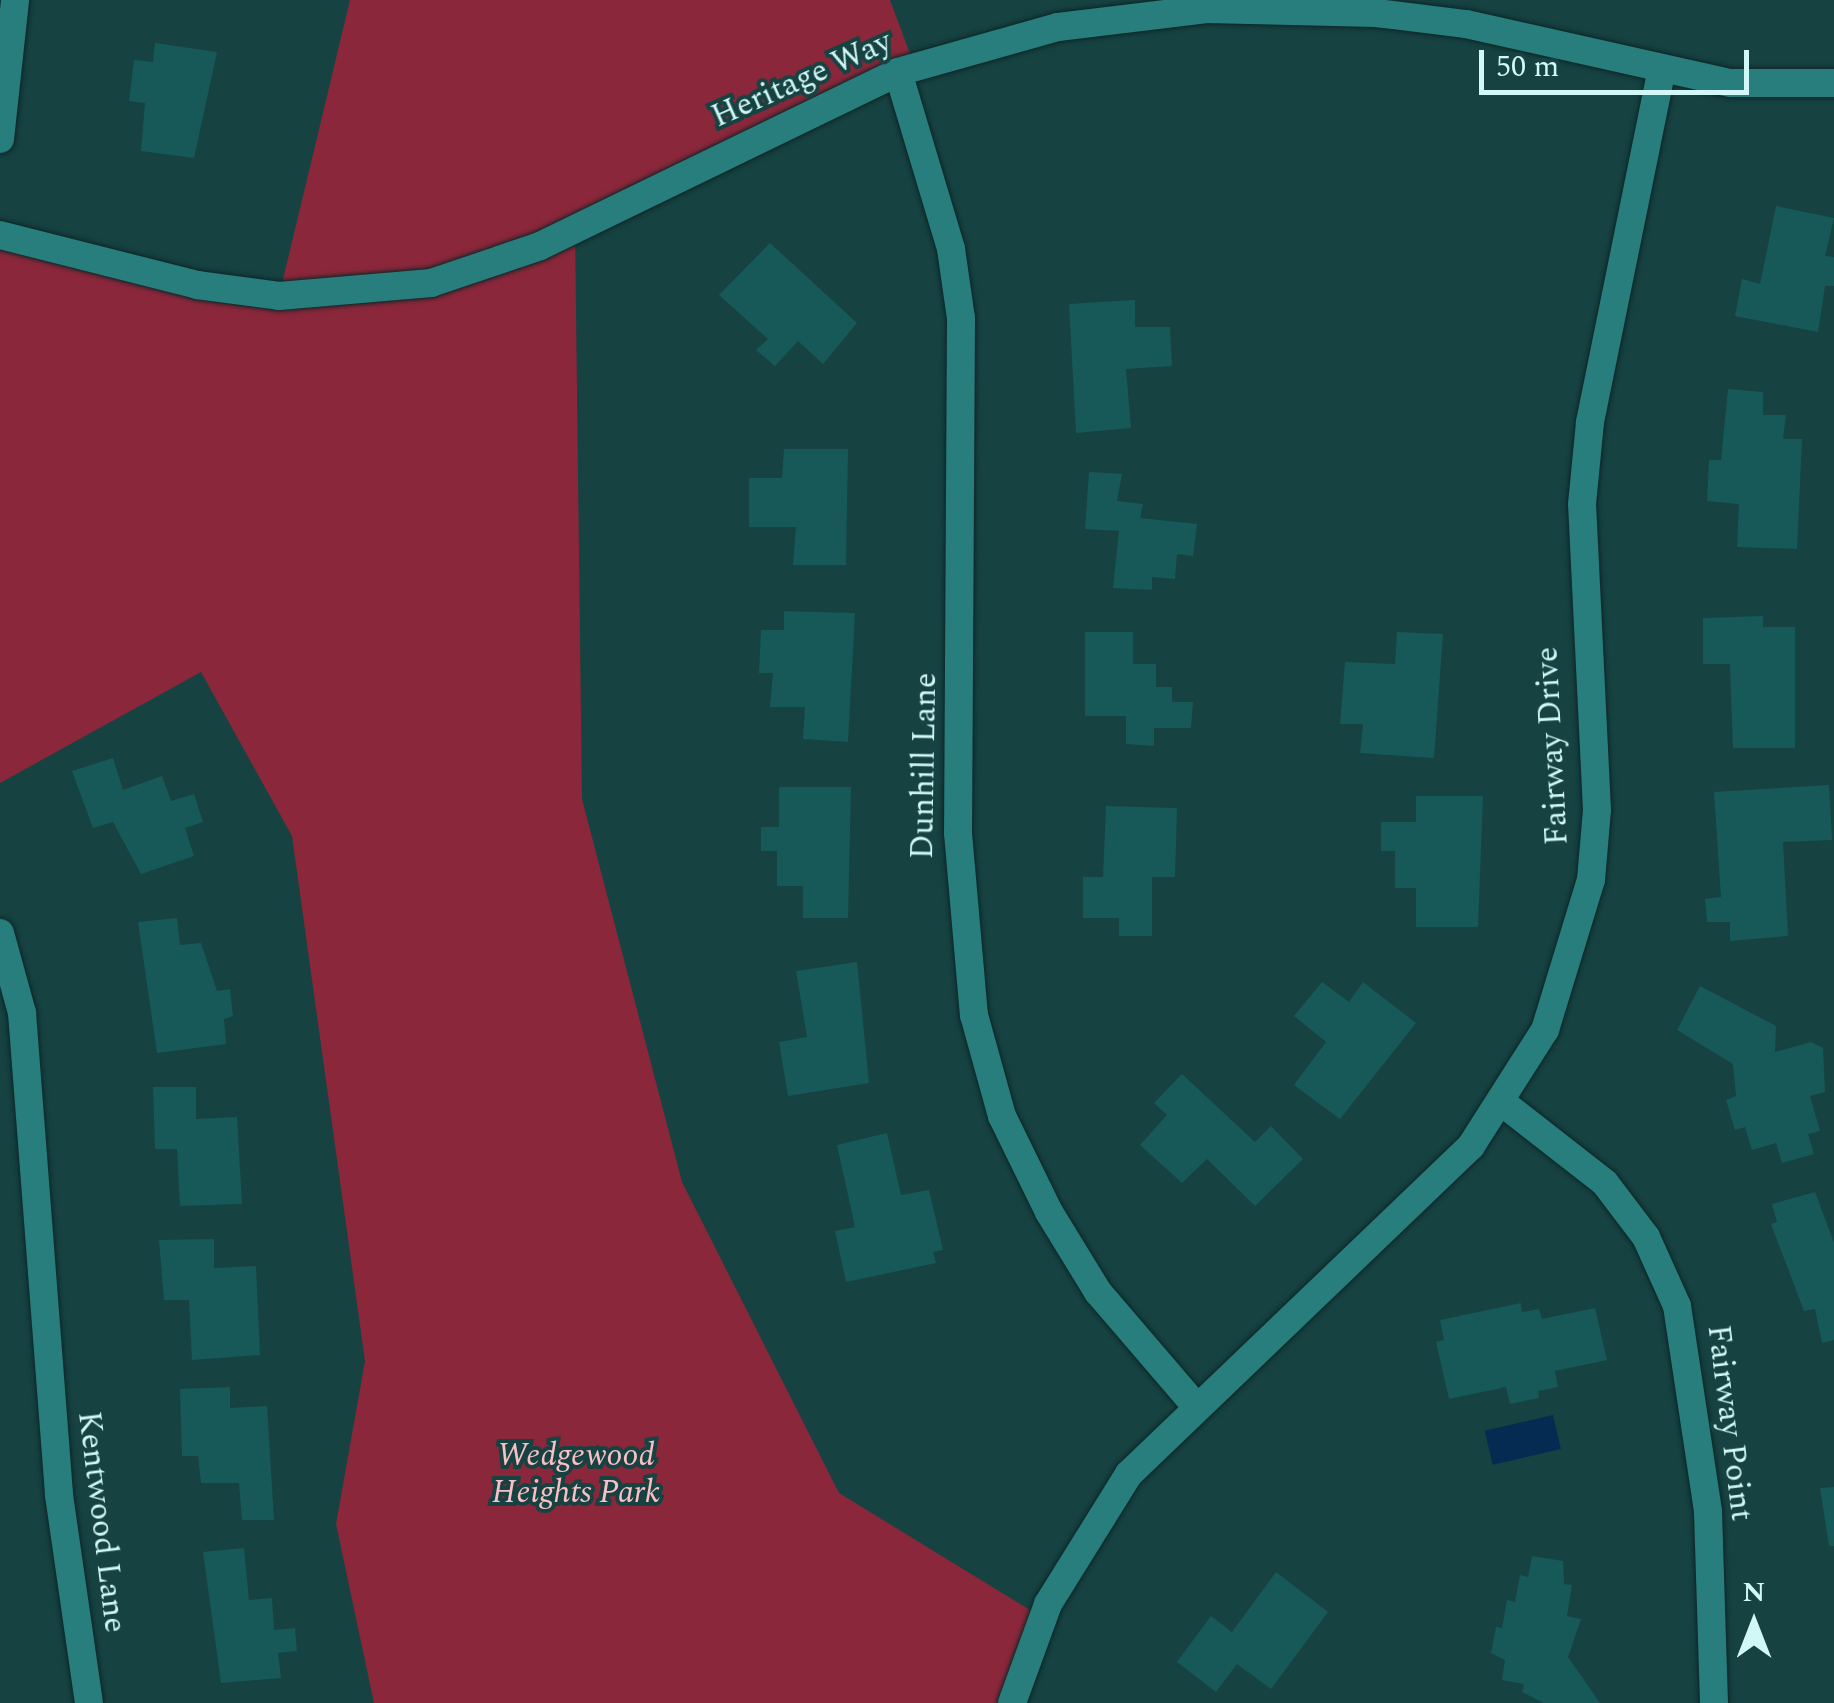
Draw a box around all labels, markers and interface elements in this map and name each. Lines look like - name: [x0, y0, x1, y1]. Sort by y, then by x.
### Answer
- street label: Heritage Way: [706, 23, 898, 137]
- scale bar: [1484, 30, 1754, 92]
- text: 50 m: [1496, 44, 1559, 90]
- street label: Fairway Drive: [1529, 646, 1577, 846]
- street label: Dunhill Lane: [904, 672, 946, 860]
- street label: Fairway Point: [1698, 1323, 1760, 1523]
- street label: Kentwood Lane: [68, 1409, 134, 1635]
- park label: Wedgewood Heights Park: [492, 1438, 660, 1513]
- text: N: [1743, 1571, 1765, 1614]
- north arrow: [1704, 1573, 1804, 1673]

